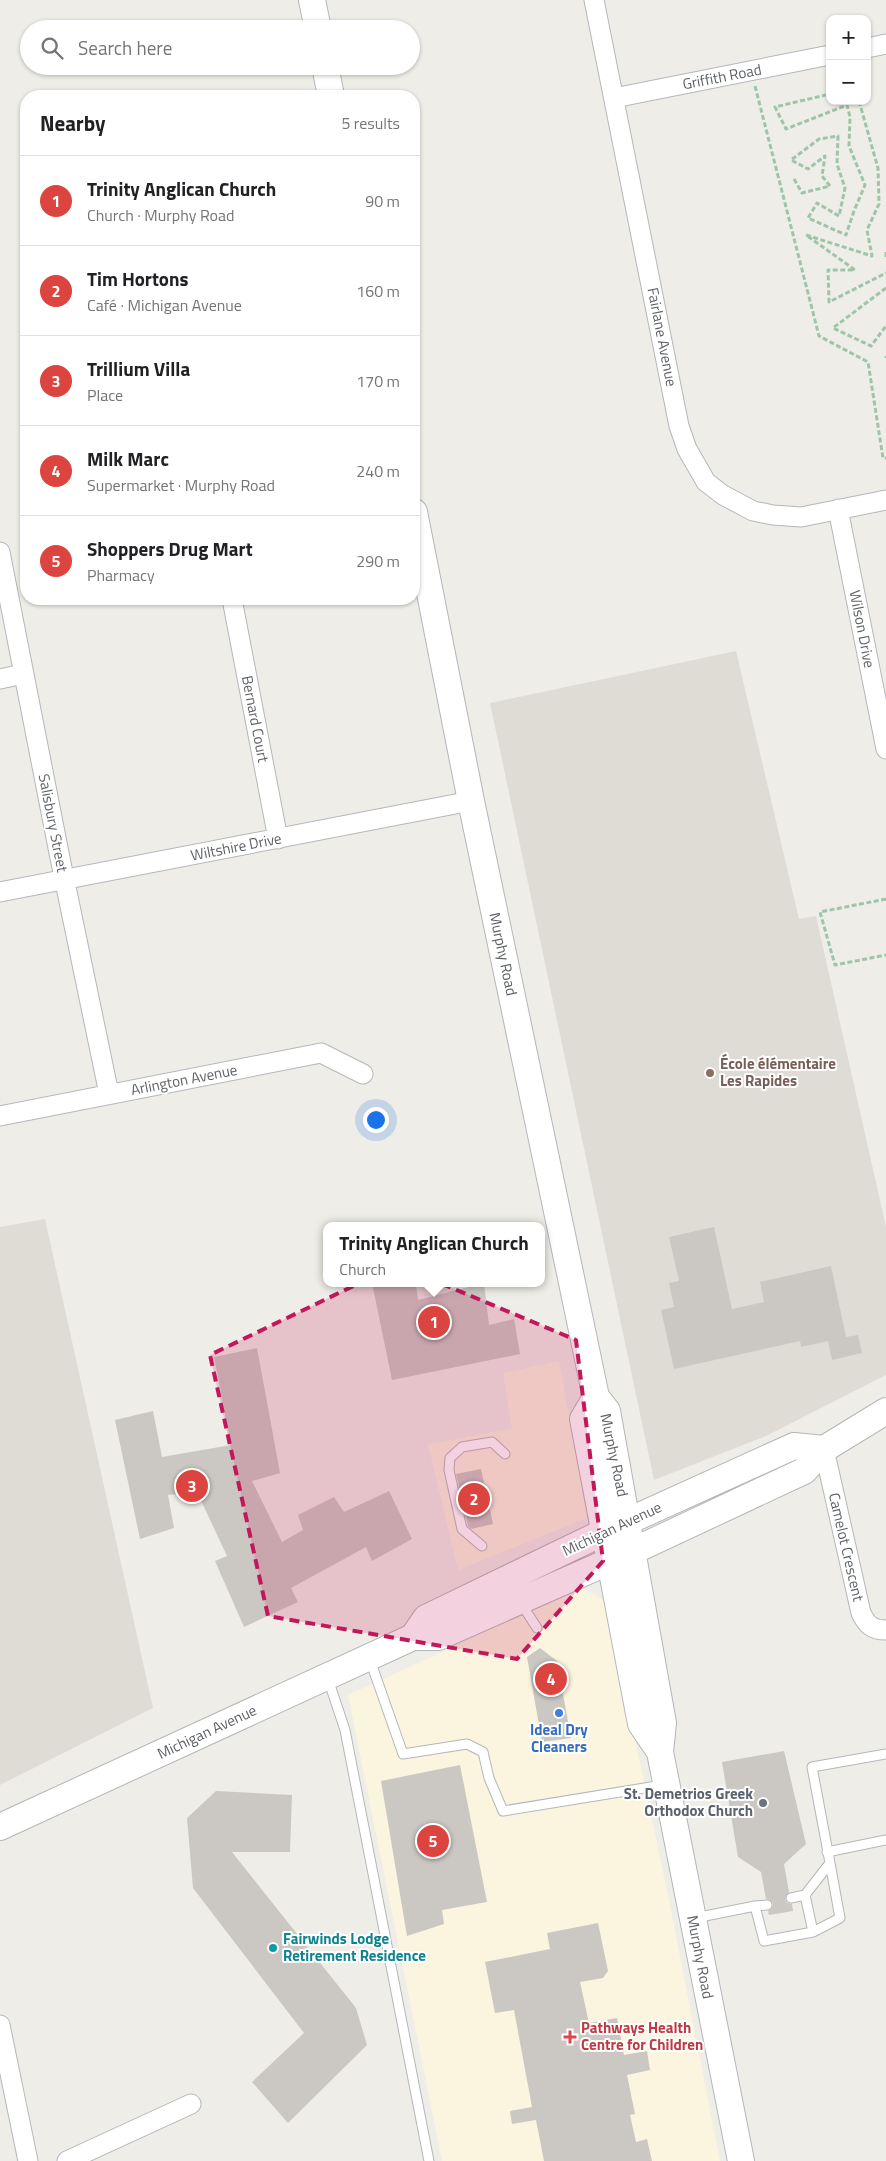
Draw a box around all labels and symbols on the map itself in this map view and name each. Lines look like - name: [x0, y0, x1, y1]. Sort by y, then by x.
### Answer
- street label: Griffith Road: [680, 58, 763, 95]
- street label: Fairlane Avenue: [642, 286, 683, 388]
- street label: Wilson Drive: [844, 588, 881, 670]
- street label: Bernard Court: [236, 673, 275, 765]
- street label: Salisbury Street: [33, 772, 74, 875]
- street label: Wiltshire Drive: [188, 826, 283, 867]
- street label: Murphy Road: [483, 910, 524, 998]
- place label: École élémentaire Les Rapides: [720, 1052, 836, 1092]
- street label: Arlington Avenue: [129, 1058, 239, 1101]
- marker: École élémentaire Les Rapides: [704, 1067, 716, 1079]
- your location: [363, 1107, 389, 1133]
- pin: 1: [418, 1303, 450, 1341]
- street label: Murphy Road: [594, 1411, 635, 1499]
- pin: 3: [176, 1467, 208, 1505]
- pin: 2: [458, 1480, 490, 1518]
- street label: Camelot Crescent: [823, 1490, 870, 1604]
- street label: Michigan Avenue: [558, 1495, 665, 1562]
- pin: 4: [535, 1660, 567, 1698]
- street label: Michigan Avenue: [153, 1698, 260, 1765]
- marker: Ideal Dry Cleaners: [553, 1707, 565, 1719]
- place label: Ideal Dry Cleaners: [530, 1718, 588, 1758]
- place label: St. Demetrios Greek Orthodox Church: [624, 1782, 753, 1822]
- marker: St. Demetrios Greek Orthodox Church: [757, 1797, 769, 1809]
- pin: 5: [417, 1822, 449, 1860]
- street label: Murphy Road: [681, 1913, 720, 2001]
- place label: Fairwinds Lodge Retirement Residence: [283, 1927, 426, 1967]
- marker: Fairwinds Lodge Retirement Residence: [267, 1942, 279, 1954]
- place label: Pathways Health Centre for Children: [581, 2016, 703, 2056]
- marker: Pathways Health Centre for Children: [563, 2030, 577, 2044]

